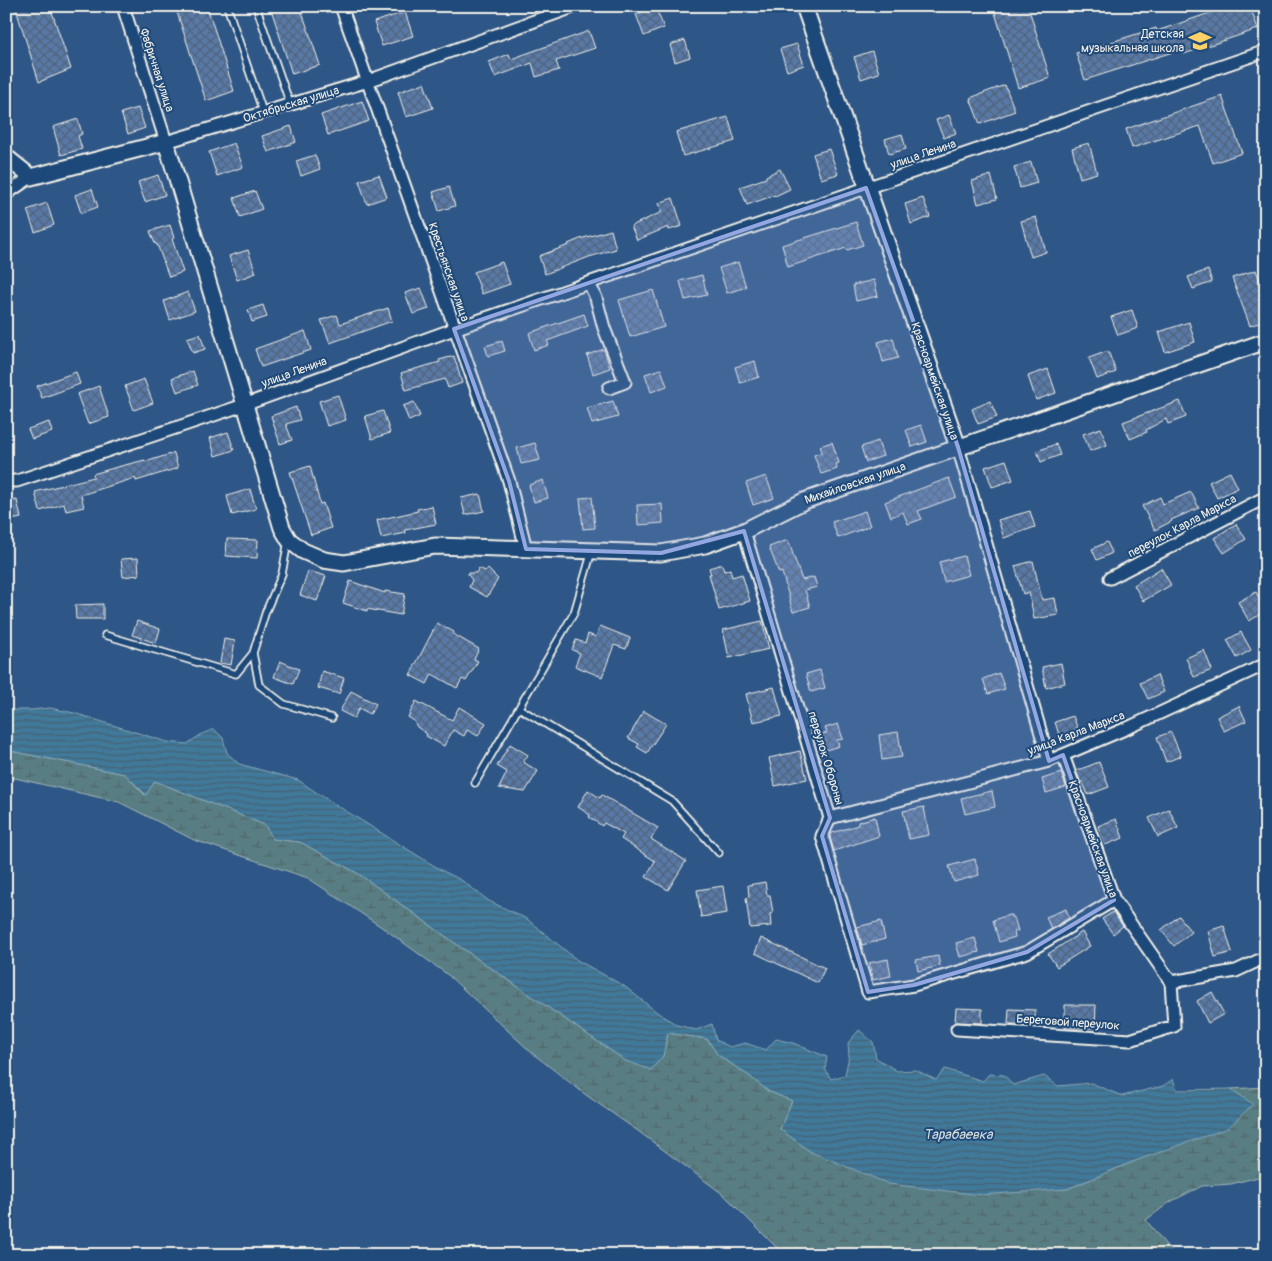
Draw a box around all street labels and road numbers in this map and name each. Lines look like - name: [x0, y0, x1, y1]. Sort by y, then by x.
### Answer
- street label: Фабричная улица: [136, 27, 177, 114]
- street label: Октябрьская улица: [241, 83, 341, 126]
- street label: улица Ленина: [887, 136, 958, 173]
- street label: Крестьянская улица: [425, 221, 473, 324]
- street label: Красноармейская улица: [907, 320, 962, 442]
- street label: улица Ленина: [258, 354, 329, 392]
- street label: Михайловская улица: [803, 459, 908, 508]
- street label: переулок Карла Маркса: [1125, 491, 1239, 561]
- street label: улица Карла Маркса: [1025, 708, 1127, 759]
- street label: переулок Обороны: [804, 710, 847, 807]
- street label: Красноармейская улица: [1064, 779, 1121, 900]
- street label: Береговой переулок: [1016, 1011, 1120, 1034]

